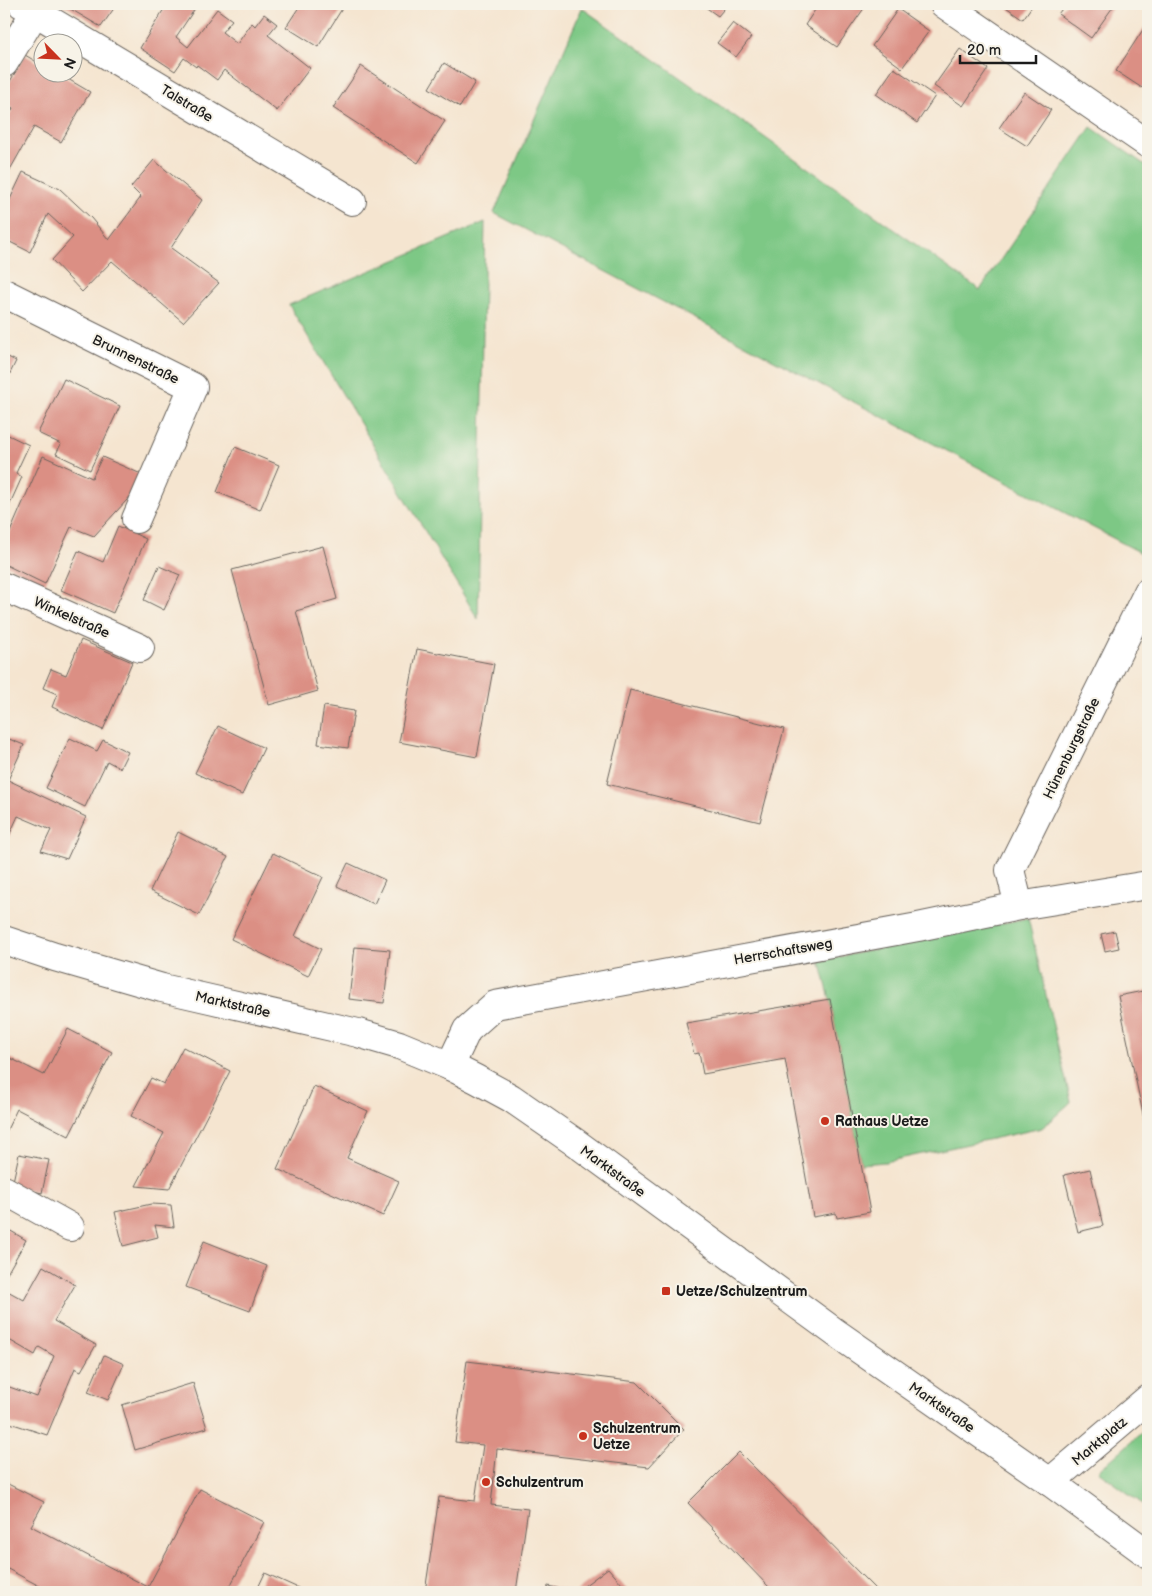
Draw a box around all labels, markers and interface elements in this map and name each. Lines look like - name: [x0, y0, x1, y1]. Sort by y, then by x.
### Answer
- north arrow: [32, 32, 82, 82]
- scale bar: [960, 32, 1036, 64]
- text: 20 m: [967, 41, 1001, 60]
- text: N: [60, 55, 79, 71]
- street label: Talstraße: [157, 81, 216, 126]
- street label: Brunnenstraße: [90, 331, 182, 388]
- street label: Winkelstraße: [31, 593, 112, 642]
- street label: Hünenburgstraße: [1040, 695, 1103, 802]
- street label: Herrschaftsweg: [733, 934, 834, 969]
- street label: Marktstraße: [194, 988, 272, 1021]
- place label: Rathaus Uetze: [835, 1113, 929, 1130]
- marker: Rathaus Uetze: [819, 1115, 831, 1127]
- street label: Marktstraße: [577, 1142, 649, 1201]
- place label: Uetze/Schulzentrum: [676, 1283, 807, 1300]
- marker: Uetze/Schulzentrum: [660, 1285, 672, 1297]
- street label: Marktstraße: [905, 1378, 978, 1436]
- street label: Marktplatz: [1068, 1413, 1131, 1469]
- place label: Schulzentrum Uetze: [593, 1420, 681, 1453]
- marker: Schulzentrum Uetze: [577, 1430, 589, 1442]
- place label: Schulzentrum: [496, 1474, 584, 1491]
- marker: Schulzentrum: [480, 1476, 492, 1488]

